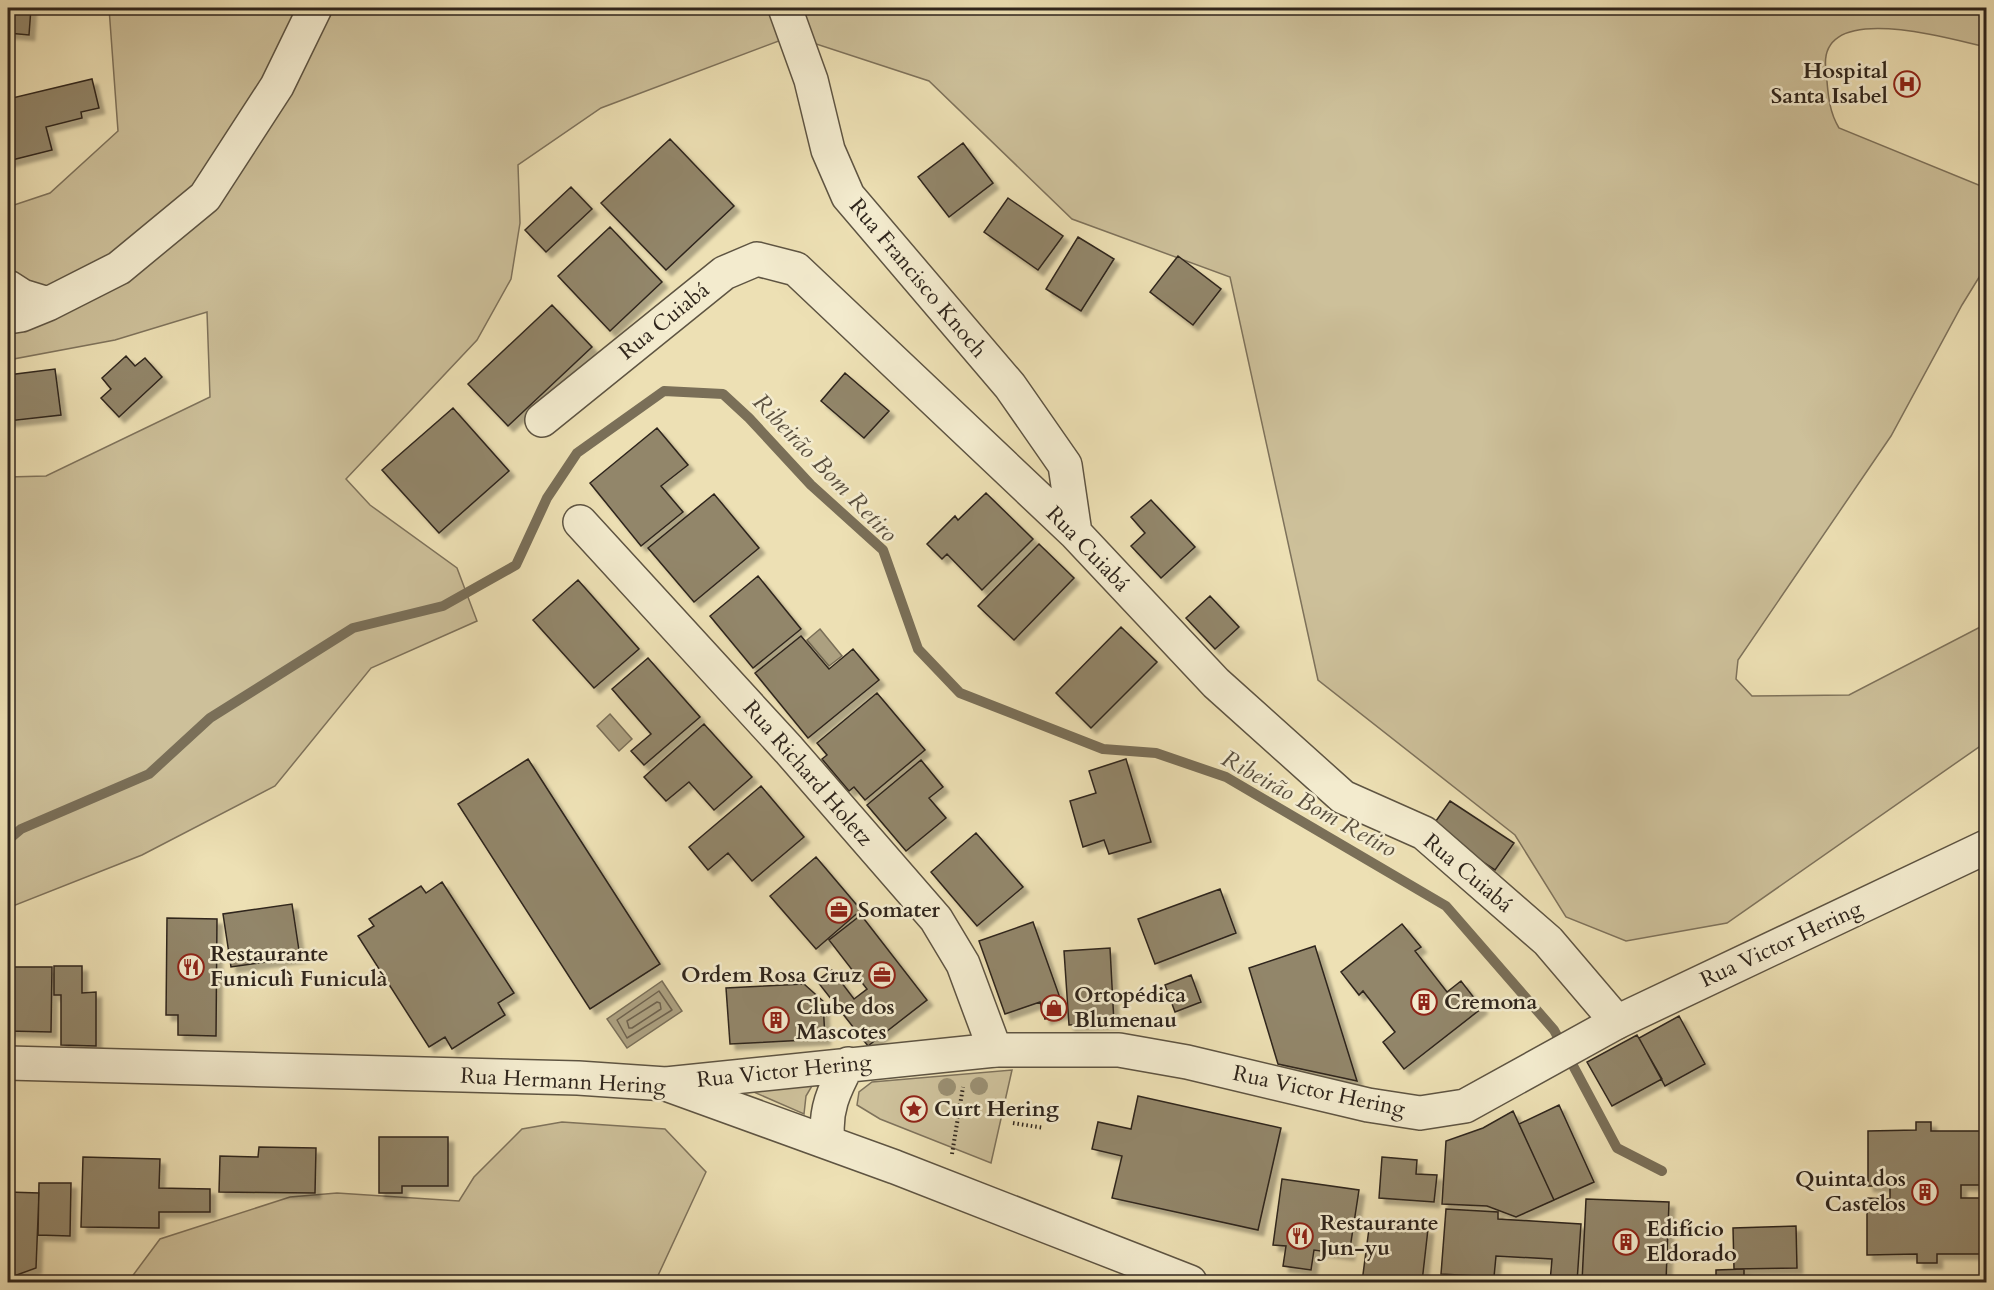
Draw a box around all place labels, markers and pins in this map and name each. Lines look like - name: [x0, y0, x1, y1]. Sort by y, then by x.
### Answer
- place label: Hospital Santa Isabel: [1771, 56, 1889, 111]
- hospital icon: Hospital Santa Isabel: [1892, 69, 1922, 99]
- office icon: Somater: [824, 895, 854, 925]
- place label: Somater: [858, 895, 940, 925]
- place label: Restaurante Funiculì Funiculà: [210, 939, 388, 994]
- restaurant icon: Restaurante Funiculì Funiculà: [176, 952, 206, 982]
- place label: Ordem Rosa Cruz: [681, 960, 862, 990]
- office icon: Ordem Rosa Cruz: [867, 960, 897, 990]
- place label: Ortopédica Blumenau: [1074, 980, 1186, 1035]
- building icon: Cremona: [1409, 987, 1439, 1017]
- place label: Cremona: [1444, 987, 1537, 1017]
- place label: Clube dos Mascotes: [796, 992, 895, 1047]
- shop icon: Ortopédica Blumenau: [1039, 993, 1069, 1023]
- building icon: Clube dos Mascotes: [761, 1005, 791, 1035]
- place icon: Curt Hering: [899, 1094, 929, 1124]
- place label: Curt Hering: [934, 1094, 1060, 1124]
- place label: Quinta dos Castelos: [1795, 1164, 1906, 1219]
- building icon: Quinta dos Castelos: [1910, 1177, 1940, 1207]
- place label: Restaurante Jun-yu: [1317, 1208, 1439, 1263]
- place label: Edifício Eldorado: [1646, 1214, 1737, 1269]
- restaurant icon: Restaurante Jun-yu: [1285, 1221, 1315, 1251]
- building icon: Edifício Eldorado: [1611, 1227, 1641, 1257]

